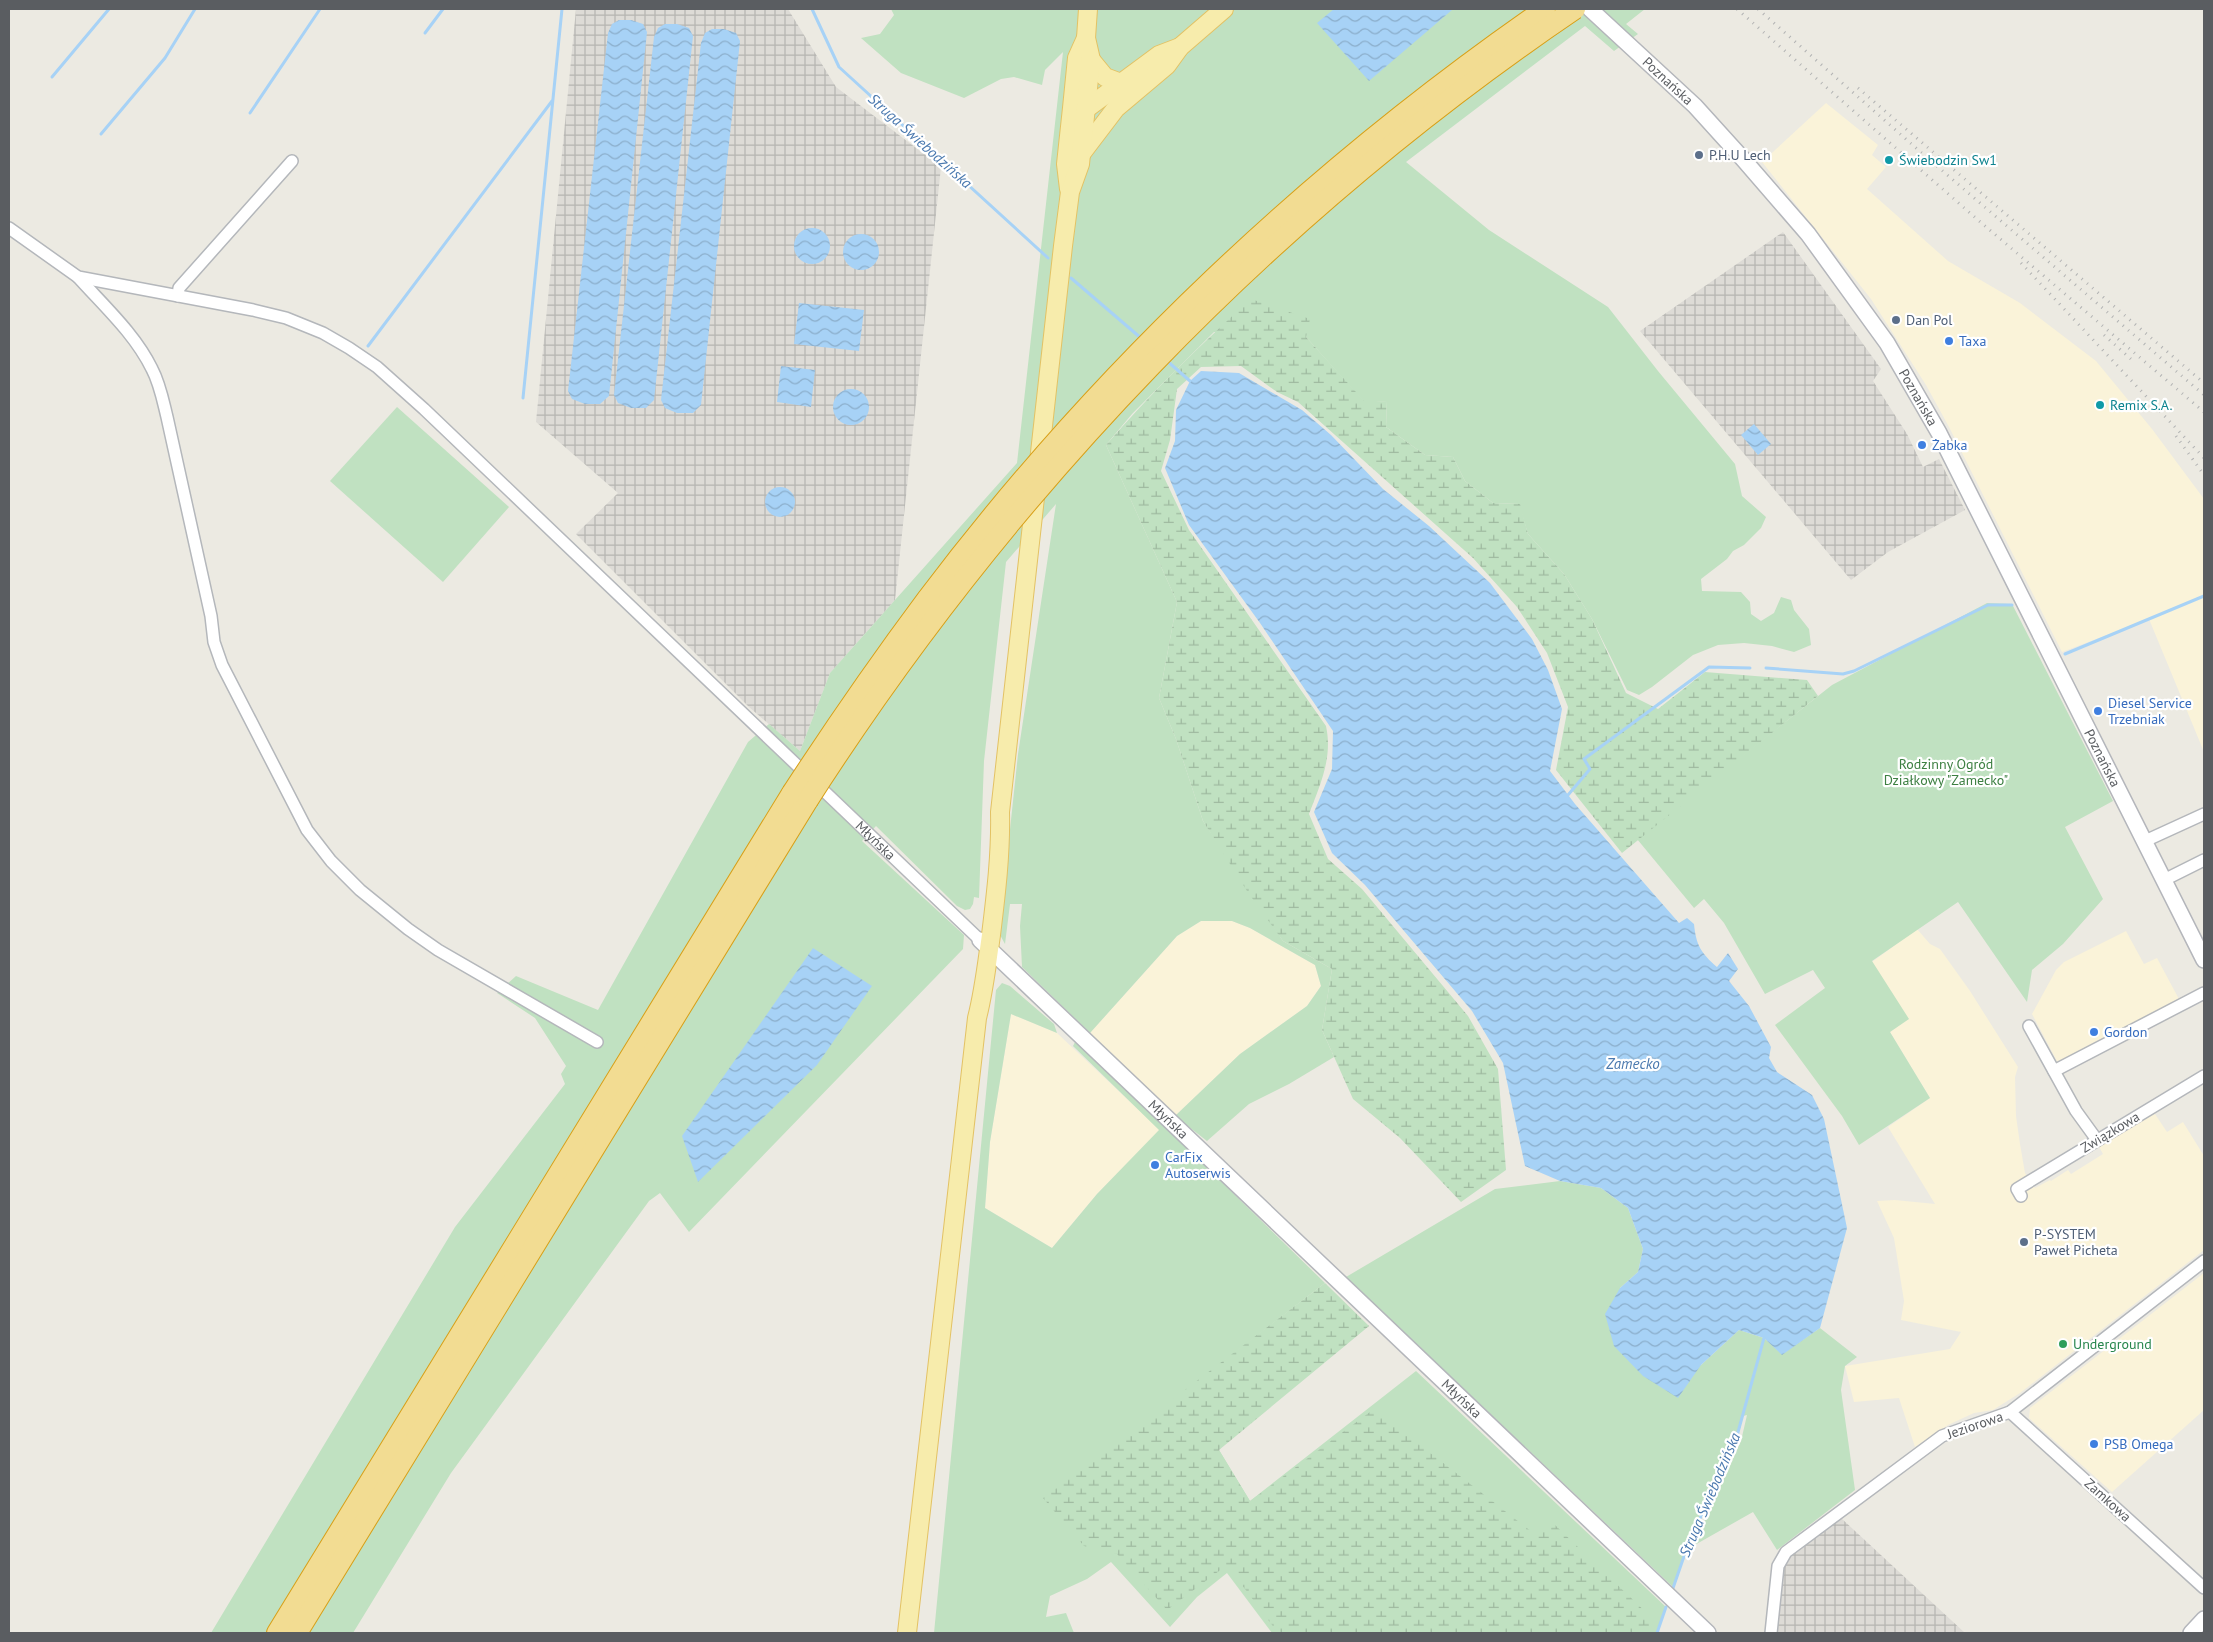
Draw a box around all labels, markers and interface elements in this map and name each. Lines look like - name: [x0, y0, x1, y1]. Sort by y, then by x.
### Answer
- street label: Poznańska: [1639, 53, 1697, 109]
- water label: Struga Świebodzińska: [865, 89, 977, 193]
- place label: P.H.U Lech: [1709, 146, 1771, 164]
- marker: P.H.U Lech: [1693, 149, 1705, 161]
- place label: Świebodzin Sw1: [1899, 151, 1997, 169]
- marker: Świebodzin Sw1: [1883, 154, 1895, 166]
- place label: Dan Pol: [1906, 311, 1952, 329]
- marker: Dan Pol: [1890, 314, 1902, 326]
- place label: Taxa: [1959, 332, 1986, 350]
- marker: Taxa: [1943, 335, 1955, 347]
- street label: Poznańska: [1895, 366, 1942, 429]
- place label: Remix S.A.: [2110, 396, 2172, 414]
- marker: Remix S.A.: [2094, 399, 2106, 411]
- place label: Żabka: [1932, 436, 1968, 454]
- marker: Żabka: [1916, 439, 1928, 451]
- place label: Diesel Service Trzebniak: [2108, 694, 2192, 728]
- marker: Diesel Service Trzebniak: [2092, 705, 2104, 717]
- street label: Poznańska: [2080, 726, 2125, 790]
- park label: Rodzinny Ogród Działkowy "Zamecko": [1884, 755, 2008, 789]
- street label: Młyńska: [852, 817, 900, 864]
- place label: Gordon: [2104, 1023, 2148, 1041]
- marker: Gordon: [2088, 1026, 2100, 1038]
- water label: Zamecko: [1605, 1054, 1660, 1073]
- street label: Młyńska: [1144, 1096, 1192, 1143]
- street label: Związkowa: [2077, 1107, 2143, 1157]
- place label: CarFix Autoserwis: [1165, 1148, 1231, 1182]
- marker: CarFix Autoserwis: [1149, 1159, 1161, 1171]
- place label: P-SYSTEM Paweł Picheta: [2034, 1225, 2118, 1259]
- marker: P-SYSTEM Paweł Picheta: [2018, 1236, 2030, 1248]
- place label: Underground: [2073, 1335, 2152, 1353]
- marker: Underground: [2057, 1338, 2069, 1350]
- street label: Młyńska: [1438, 1375, 1486, 1422]
- street label: Jeziorowa: [1944, 1407, 2005, 1443]
- water label: Struga Świebodzińska: [1675, 1429, 1745, 1560]
- place label: PSB Omega: [2104, 1435, 2174, 1453]
- marker: PSB Omega: [2088, 1438, 2100, 1450]
- street label: Zamkowa: [2081, 1474, 2135, 1526]

